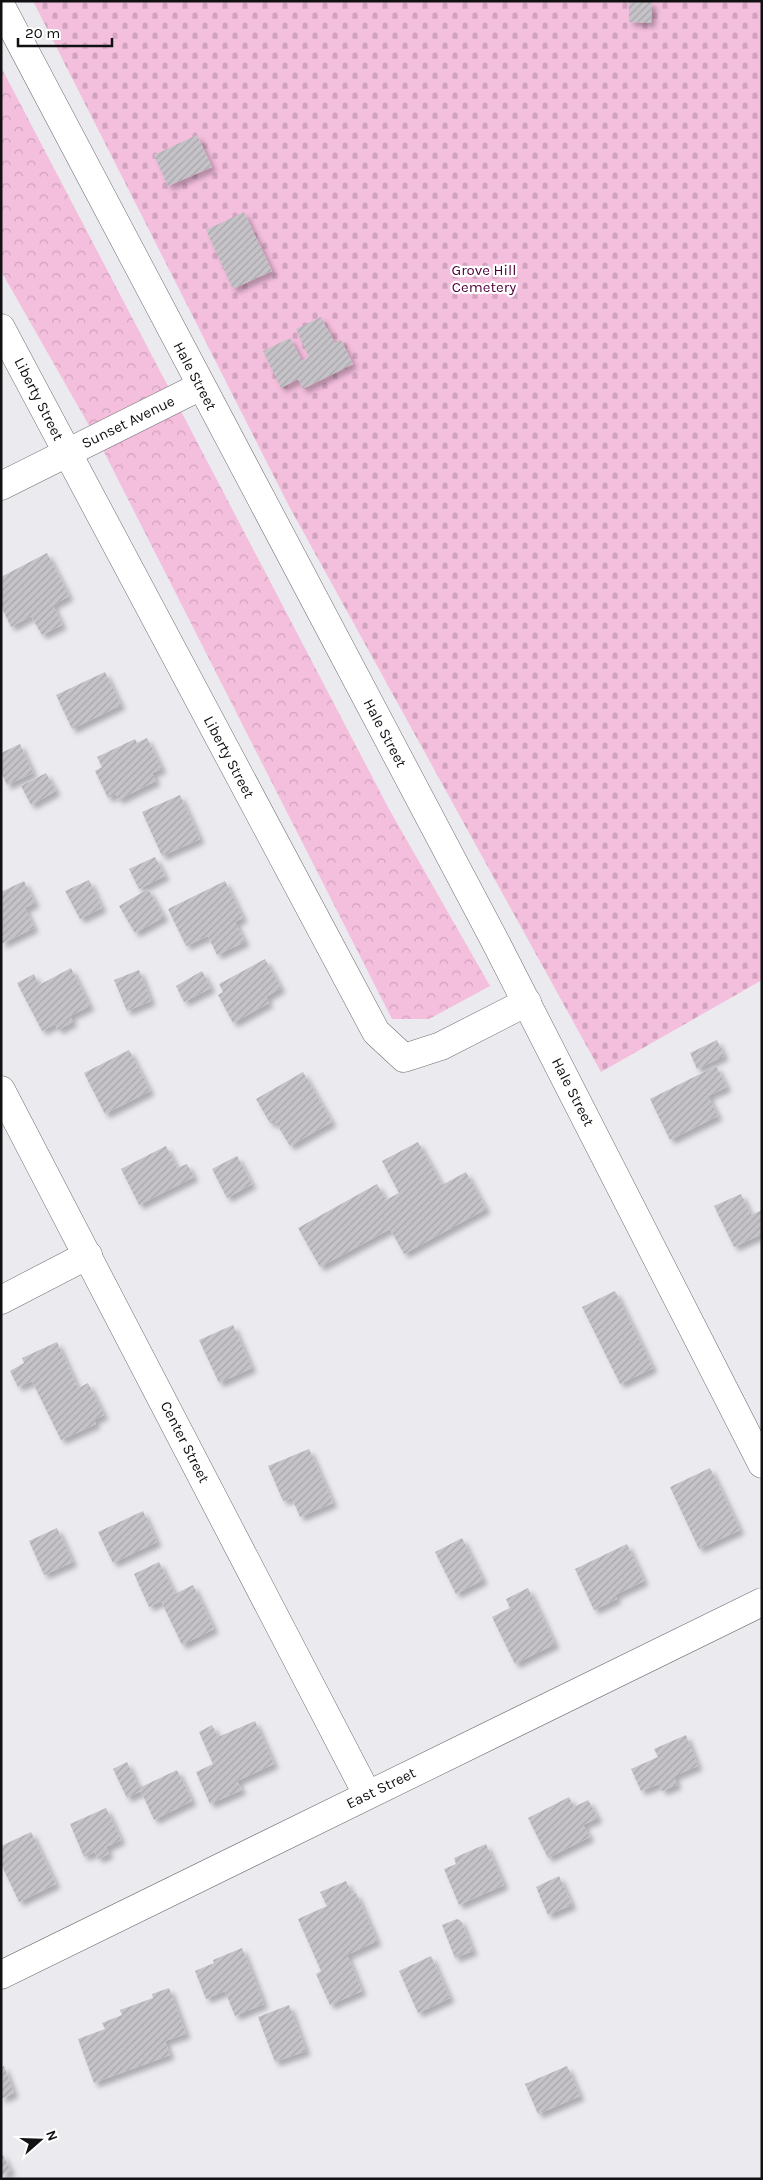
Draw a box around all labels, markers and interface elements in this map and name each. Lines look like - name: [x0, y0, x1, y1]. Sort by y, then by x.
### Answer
- scale bar: [18, 15, 111, 47]
- text: 20 m: [25, 24, 60, 42]
- park label: Grove Hill Cemetery: [452, 261, 516, 296]
- street label: Hale Street: [169, 339, 221, 414]
- street label: Liberty Street: [10, 354, 68, 444]
- street label: Sunset Avenue: [79, 392, 177, 452]
- street label: Hale Street: [359, 696, 411, 771]
- street label: Liberty Street: [200, 713, 258, 802]
- street label: Hale Street: [548, 1055, 598, 1130]
- street label: Center Street: [157, 1398, 213, 1486]
- street label: East Street: [343, 1763, 419, 1813]
- north arrow: [15, 2115, 65, 2165]
- text: N: [42, 2128, 61, 2143]

